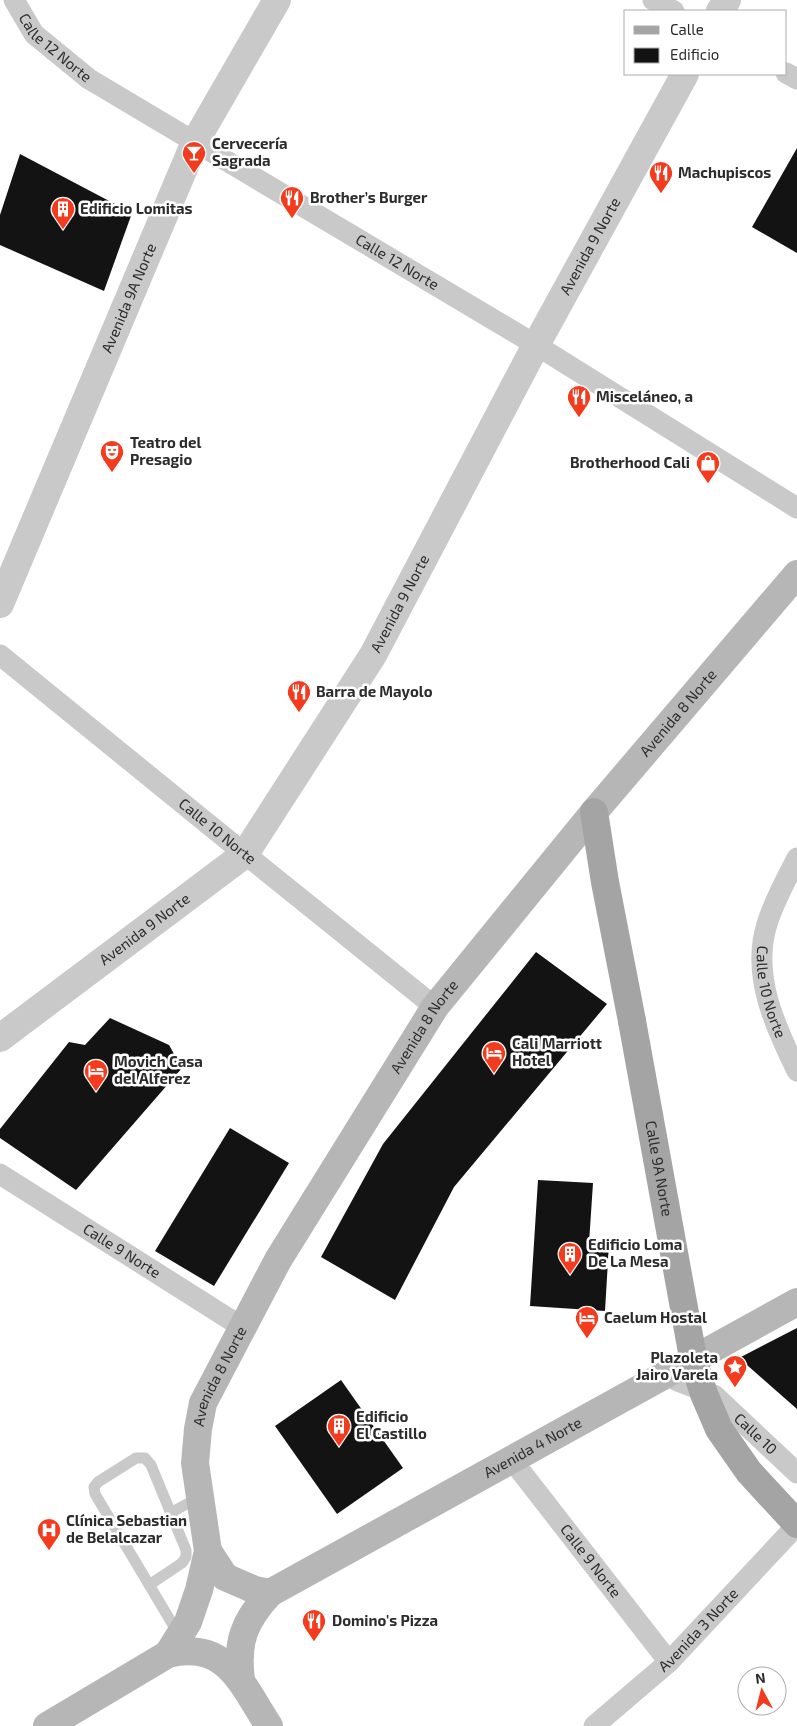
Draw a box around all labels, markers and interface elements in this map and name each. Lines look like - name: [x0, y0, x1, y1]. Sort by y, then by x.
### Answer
- street label: Calle 12 Norte: [16, 10, 96, 85]
- legend: [624, 10, 787, 75]
- text: Calle: [670, 20, 704, 38]
- text: Edificio: [670, 45, 719, 63]
- place label: Cervecería Sagrada: [212, 134, 288, 169]
- bar icon: Cervecería Sagrada: [181, 140, 207, 174]
- restaurant icon: Machupiscos: [648, 160, 674, 194]
- place label: Machupiscos: [678, 163, 771, 181]
- restaurant icon: Brother’s Burger: [279, 185, 305, 219]
- place label: Brother’s Burger: [310, 188, 428, 206]
- street label: Avenida 9 Norte: [555, 194, 623, 298]
- building icon: Edificio Lomitas: [50, 196, 76, 230]
- place label: Edificio Lomitas: [80, 199, 193, 217]
- street label: Calle 12 Norte: [353, 230, 443, 293]
- street label: Avenida 9A Norte: [97, 240, 159, 355]
- restaurant icon: Misceláneo, a: [566, 384, 592, 418]
- place label: Misceláneo, a: [596, 387, 693, 405]
- place label: Teatro del Presagio: [130, 433, 201, 468]
- theatre icon: Teatro del Presagio: [99, 439, 125, 473]
- shop icon: Brotherhood Cali: [695, 450, 721, 484]
- place label: Brotherhood Cali: [570, 453, 690, 471]
- street label: Avenida 9 Norte: [366, 551, 432, 655]
- street label: Avenida 8 Norte: [635, 665, 720, 760]
- restaurant icon: Barra de Mayolo: [286, 679, 312, 713]
- place label: Barra de Mayolo: [316, 682, 433, 701]
- street label: Calle 10 Norte: [176, 794, 260, 868]
- street label: Avenida 9 Norte: [95, 889, 193, 968]
- street label: Calle 10 Norte: [754, 945, 790, 1040]
- street label: Avenida 8 Norte: [386, 976, 461, 1077]
- place label: Cali Marriott Hotel: [512, 1034, 602, 1069]
- hotel icon: Cali Marriott Hotel: [481, 1040, 507, 1074]
- place label: Movich Casa del Alferez: [114, 1052, 203, 1087]
- hotel icon: Movich Casa del Alferez: [83, 1058, 109, 1092]
- street label: Calle 9A Norte: [642, 1119, 677, 1218]
- street label: Calle 9 Norte: [80, 1219, 164, 1281]
- place label: Edificio Loma De La Mesa: [588, 1235, 682, 1270]
- building icon: Edificio Loma De La Mesa: [557, 1241, 583, 1275]
- hotel icon: Caelum Hostal: [574, 1305, 600, 1339]
- place label: Caelum Hostal: [604, 1308, 707, 1326]
- street label: Avenida 8 Norte: [189, 1323, 250, 1428]
- place label: Plazoleta Jairo Varela: [636, 1348, 718, 1383]
- place icon: Plazoleta Jairo Varela: [722, 1354, 748, 1388]
- place label: Edificio El Castillo: [356, 1407, 427, 1442]
- street label: Calle 10: [731, 1409, 781, 1458]
- building icon: Edificio El Castillo: [326, 1413, 352, 1447]
- street label: Avenida 4 Norte: [480, 1413, 585, 1481]
- place label: Clínica Sebastian de Belalcazar: [66, 1511, 187, 1546]
- hospital icon: Clínica Sebastian de Belalcazar: [36, 1517, 62, 1551]
- street label: Calle 9 Norte: [557, 1520, 625, 1601]
- street label: Avenida 3 Norte: [654, 1584, 741, 1675]
- restaurant icon: Domino's Pizza: [301, 1608, 327, 1642]
- place label: Domino's Pizza: [332, 1611, 438, 1629]
- north arrow: [737, 1666, 787, 1716]
- text: N: [754, 1669, 766, 1687]

